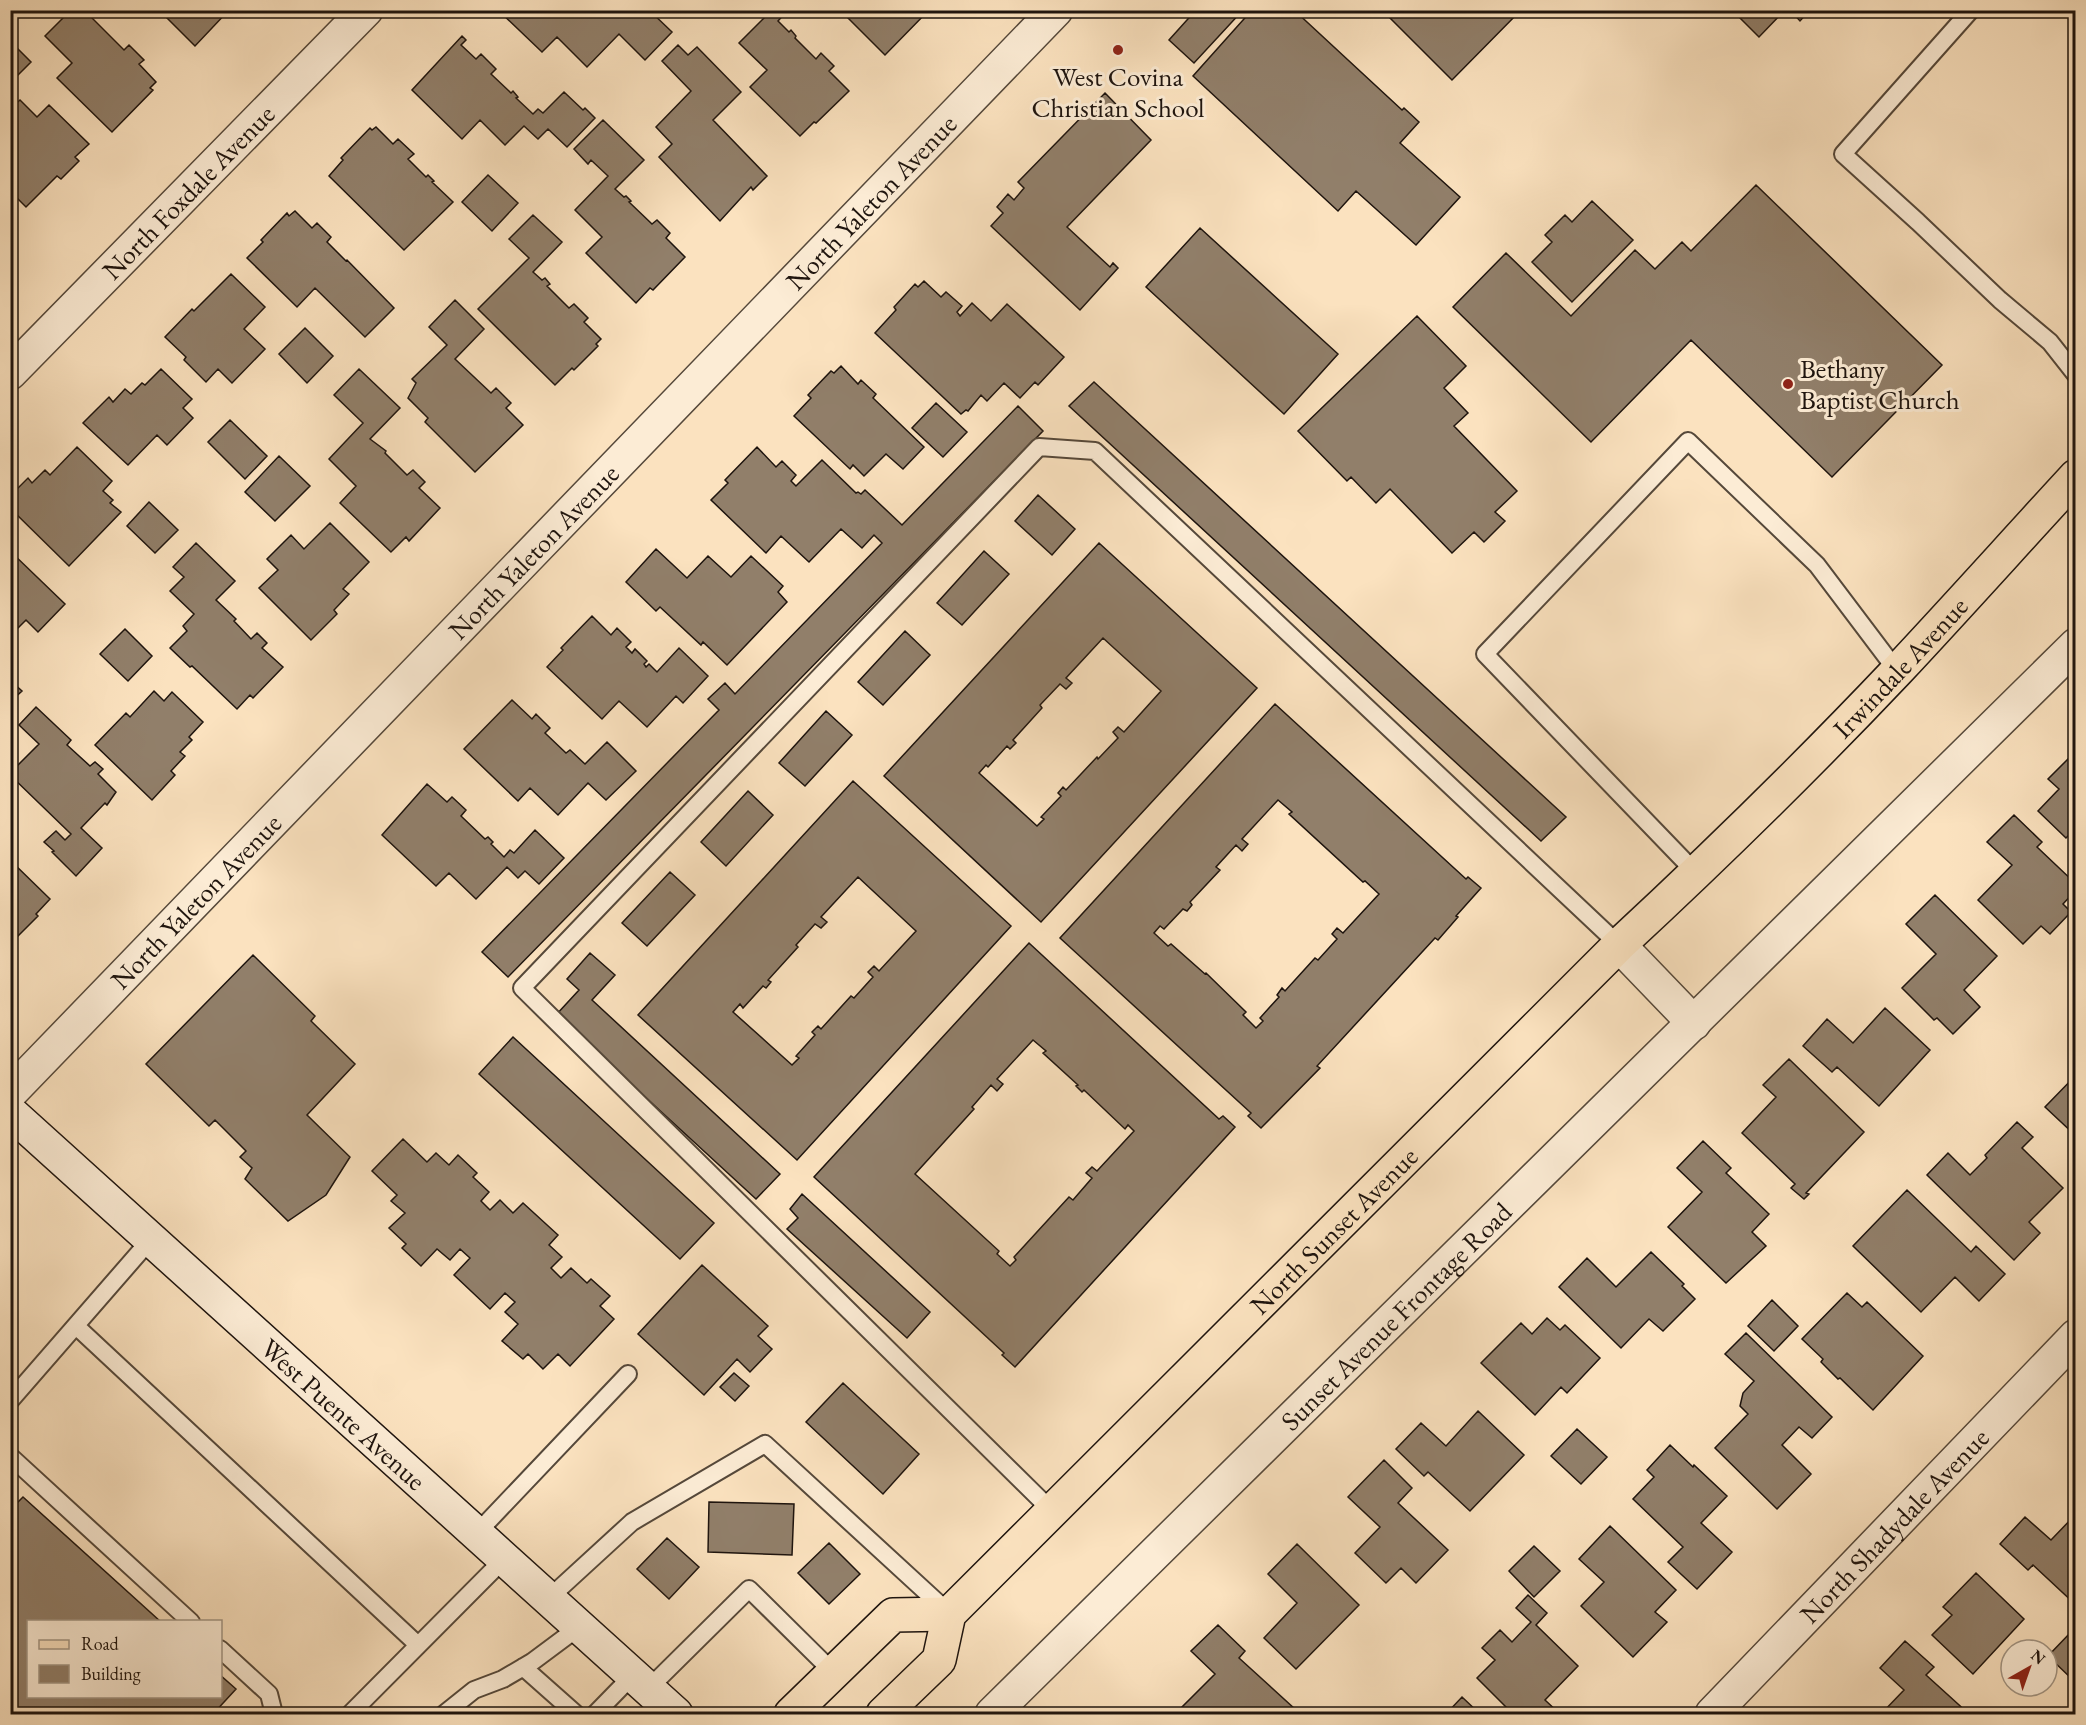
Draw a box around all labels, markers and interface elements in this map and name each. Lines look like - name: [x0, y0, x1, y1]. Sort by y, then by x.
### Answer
- marker: West Covina Christian School: [1111, 43, 1125, 57]
- place label: West Covina Christian School: [1031, 59, 1205, 125]
- street label: North Foxdale Avenue: [94, 96, 282, 287]
- street label: North Yaleton Avenue: [778, 106, 964, 297]
- place label: Bethany Baptist Church: [1800, 351, 1960, 417]
- marker: Bethany Baptist Church: [1781, 377, 1795, 391]
- street label: North Yaleton Avenue: [440, 456, 626, 647]
- street label: Irwindale Avenue: [1825, 589, 1975, 745]
- street label: North Yaleton Avenue: [103, 806, 288, 996]
- street label: North Sunset Avenue: [1242, 1139, 1425, 1322]
- street label: Sunset Avenue Frontage Road: [1273, 1194, 1519, 1438]
- street label: West Puente Avenue: [254, 1330, 434, 1498]
- street label: North Shadydale Avenue: [1792, 1420, 1996, 1630]
- legend: [27, 1620, 222, 1698]
- text: Road: [81, 1632, 120, 1655]
- north arrow: [1999, 1638, 2059, 1698]
- text: N: [2027, 1645, 2050, 1669]
- text: Building: [81, 1662, 141, 1685]

